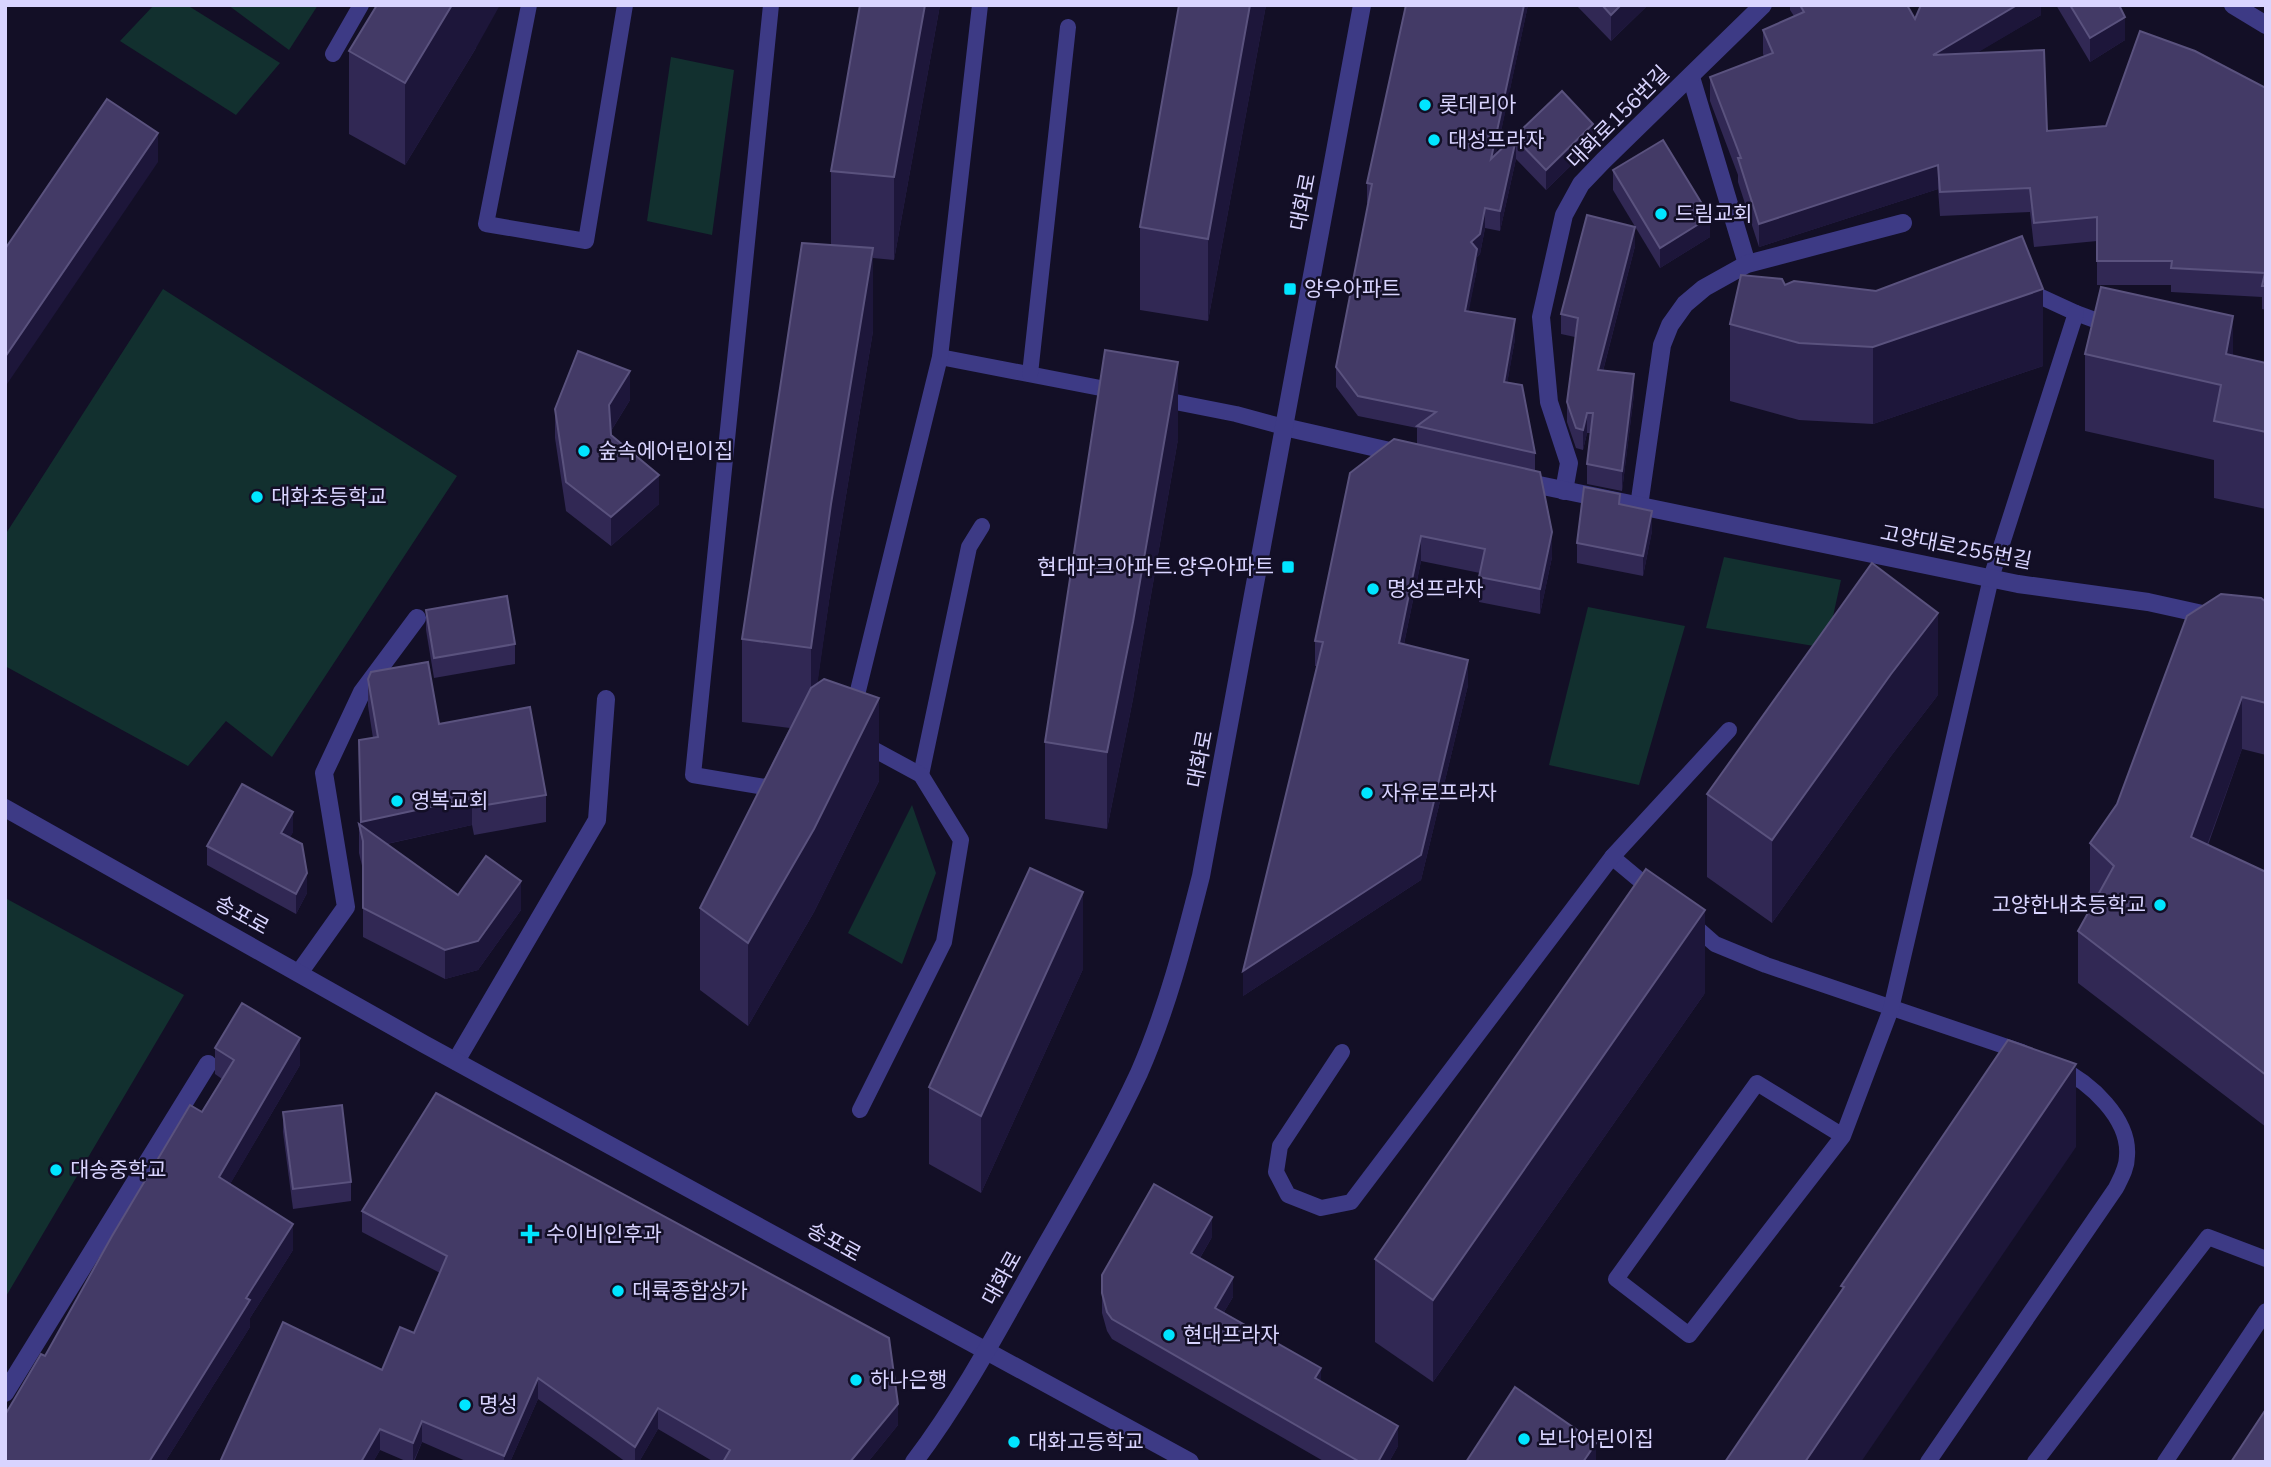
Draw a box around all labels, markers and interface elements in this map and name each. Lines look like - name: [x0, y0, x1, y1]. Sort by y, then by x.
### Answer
- street label: 대화로156번길: [1561, 60, 1675, 174]
- place label: 롯데리아: [1439, 91, 1516, 119]
- marker: 롯데리아: [1417, 97, 1433, 113]
- place label: 대성프라자: [1448, 126, 1545, 154]
- marker: 대성프라자: [1426, 132, 1442, 148]
- street label: 대화로: [1284, 171, 1322, 233]
- place label: 드림교회: [1675, 200, 1752, 228]
- marker: 드림교회: [1653, 206, 1669, 222]
- place label: 양우아파트: [1304, 275, 1401, 303]
- marker: 양우아파트: [1282, 281, 1298, 297]
- place label: 숲속에어린이집: [598, 437, 733, 465]
- marker: 숲속에어린이집: [576, 443, 592, 459]
- place label: 대화초등학교: [271, 483, 387, 511]
- marker: 대화초등학교: [249, 489, 265, 505]
- street label: 고양대로255번길: [1878, 519, 2034, 575]
- place label: 현대파크아파트.양우아파트: [1037, 553, 1274, 581]
- marker: 현대파크아파트.양우아파트: [1280, 559, 1296, 575]
- place label: 명성프라자: [1387, 575, 1484, 603]
- marker: 명성프라자: [1365, 581, 1381, 597]
- street label: 대화로: [1181, 728, 1219, 790]
- place label: 자유로프라자: [1381, 779, 1497, 807]
- marker: 자유로프라자: [1359, 785, 1375, 801]
- place label: 영복교회: [411, 787, 488, 815]
- marker: 영복교회: [389, 793, 405, 809]
- street label: 송포로: [210, 889, 274, 941]
- place label: 고양한내초등학교: [1991, 891, 2146, 919]
- marker: 고양한내초등학교: [2152, 897, 2168, 913]
- place label: 대송중학교: [70, 1156, 167, 1184]
- marker: 대송중학교: [48, 1162, 64, 1178]
- street label: 송포로: [802, 1216, 866, 1268]
- place label: 수이비인후과: [546, 1220, 662, 1248]
- marker: 수이비인후과: [520, 1224, 540, 1244]
- street label: 대화로: [976, 1246, 1028, 1310]
- place label: 대륙종합상가: [632, 1277, 748, 1305]
- marker: 대륙종합상가: [610, 1283, 626, 1299]
- place label: 현대프라자: [1183, 1321, 1280, 1349]
- marker: 현대프라자: [1161, 1327, 1177, 1343]
- place label: 하나은행: [870, 1366, 947, 1394]
- marker: 하나은행: [848, 1372, 864, 1388]
- place label: 명성: [479, 1391, 518, 1419]
- marker: 명성: [457, 1397, 473, 1413]
- place label: 보나어린이집: [1538, 1425, 1654, 1453]
- place label: 대화고등학교: [1028, 1428, 1144, 1456]
- marker: 보나어린이집: [1516, 1431, 1532, 1447]
- marker: 대화고등학교: [1006, 1434, 1022, 1450]

